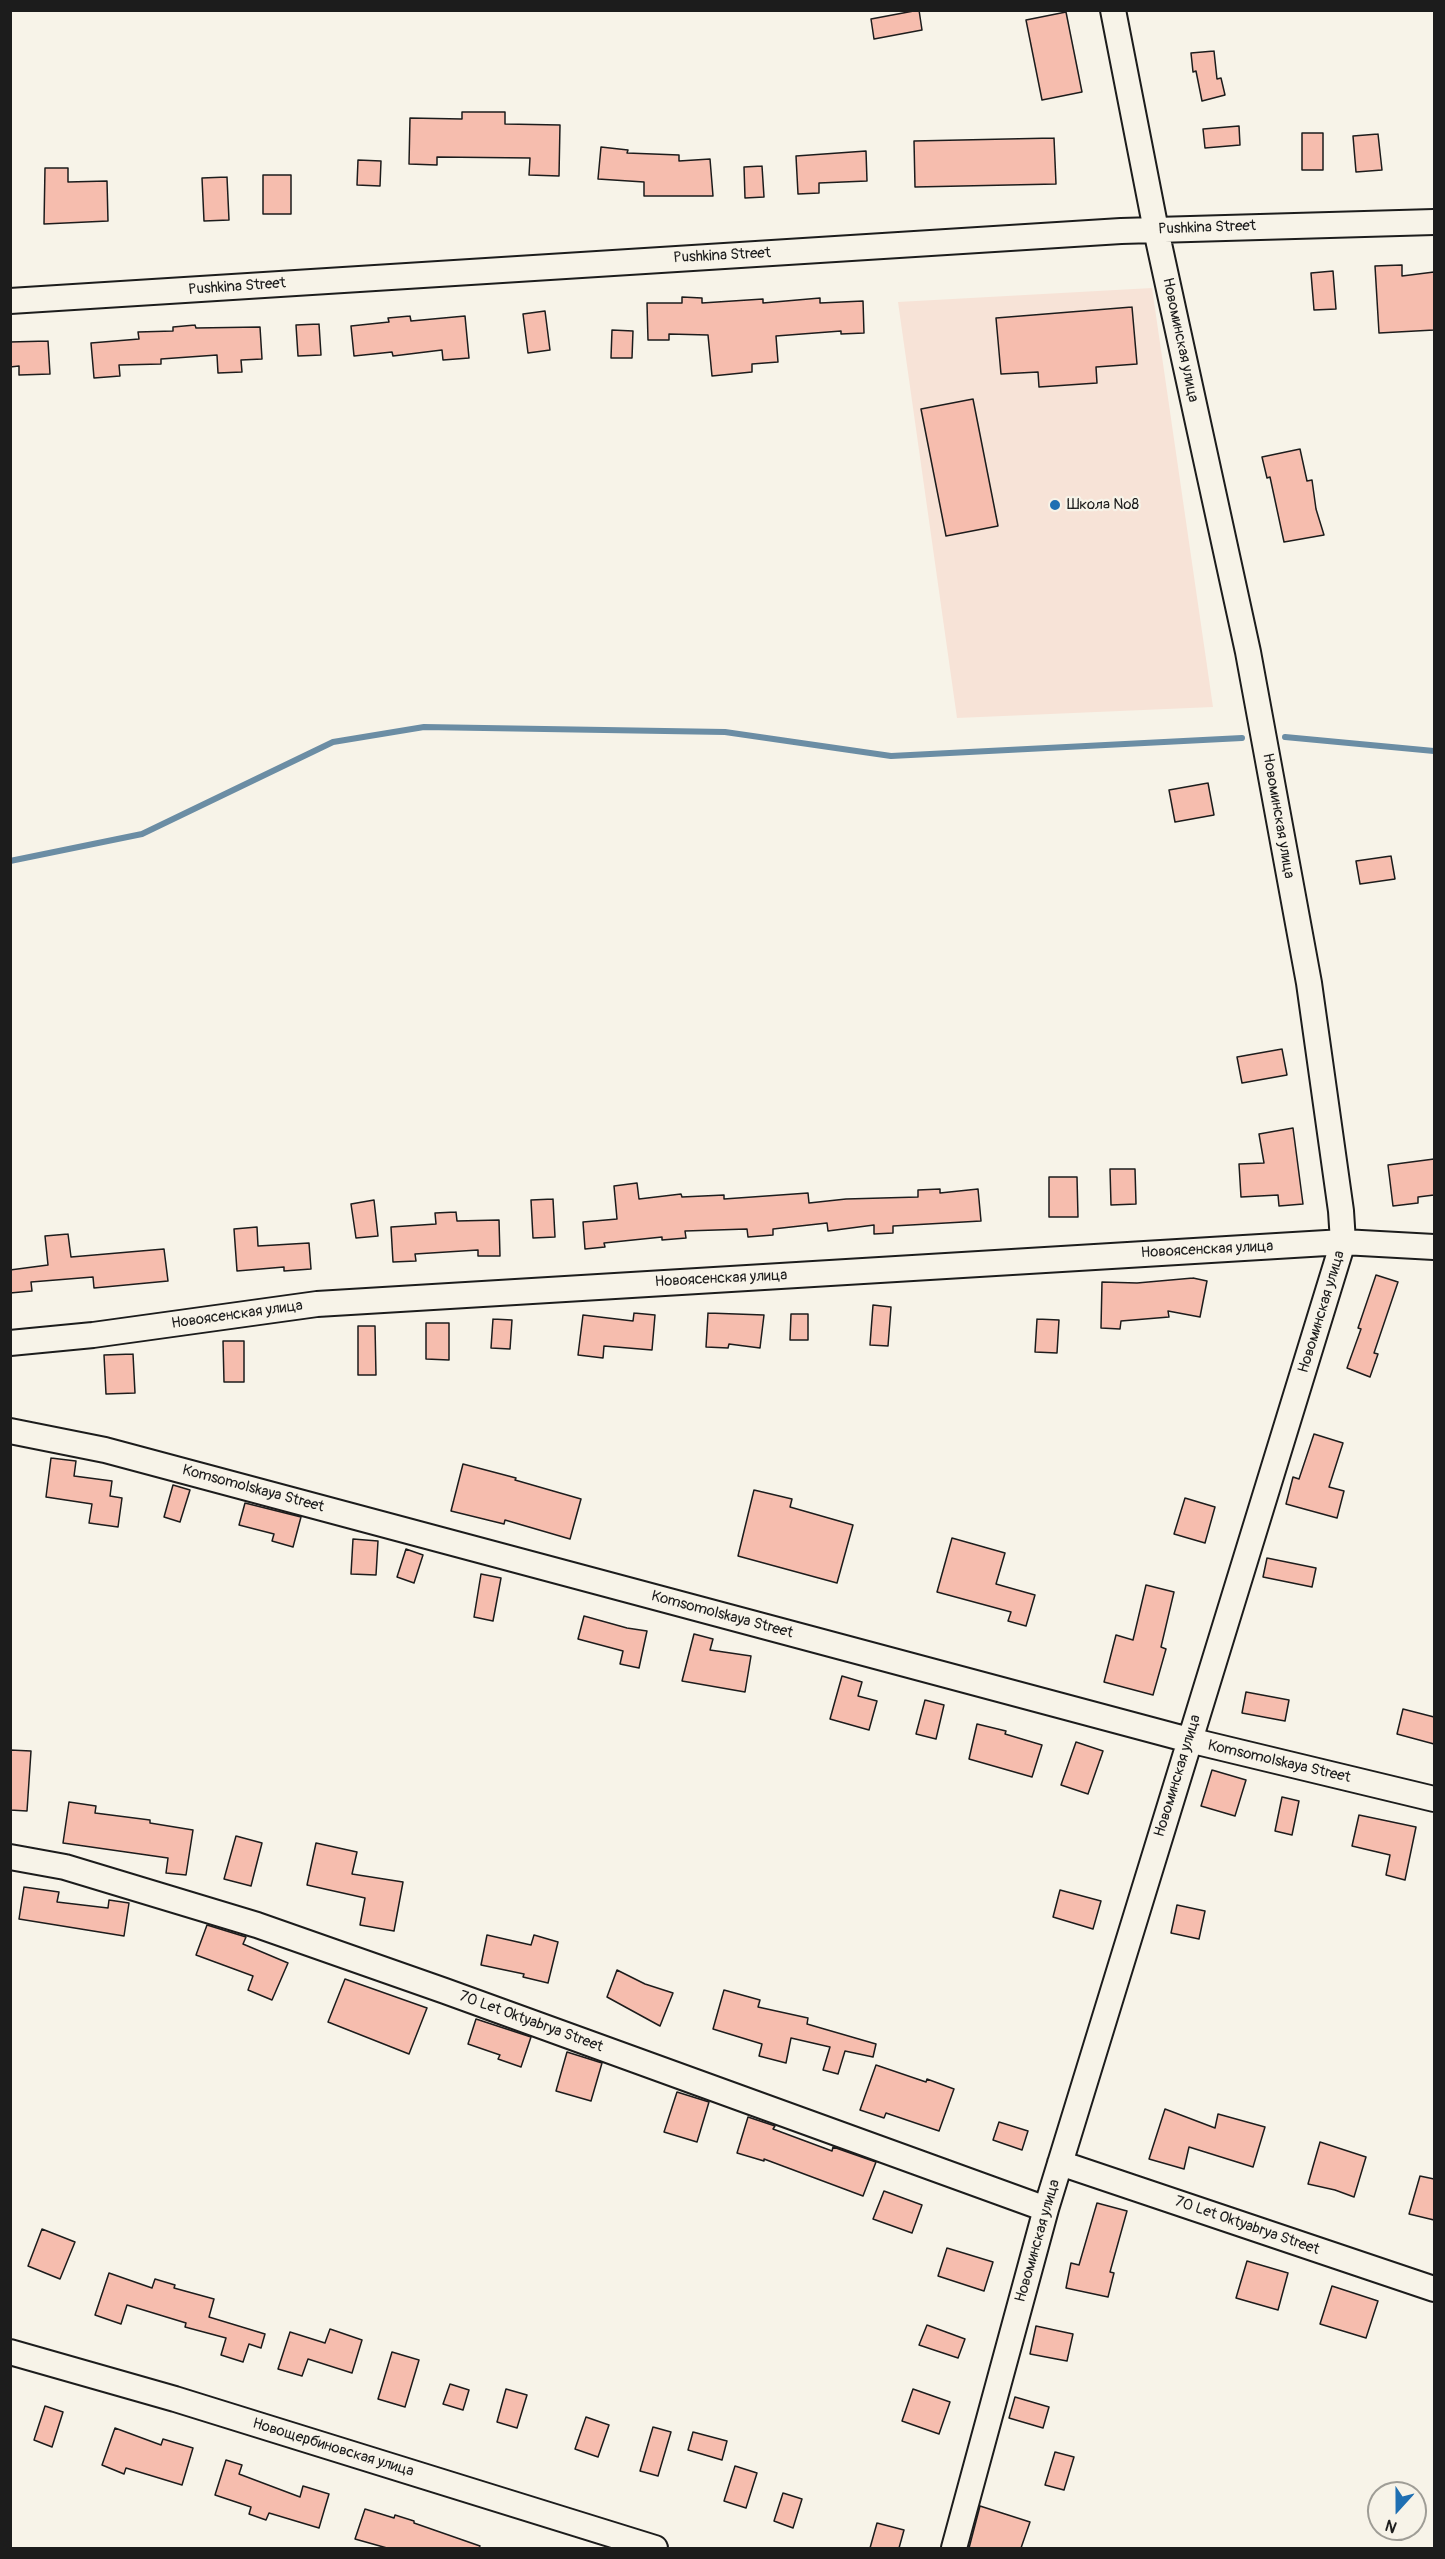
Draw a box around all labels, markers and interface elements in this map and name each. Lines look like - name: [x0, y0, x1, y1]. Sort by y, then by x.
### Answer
- street label: Pushkina Street: [1158, 217, 1256, 239]
- street label: Pushkina Street: [673, 244, 771, 268]
- street label: Pushkina Street: [188, 275, 286, 299]
- street label: Новоминская улица: [1158, 276, 1202, 404]
- place label: Школа №8: [1067, 496, 1139, 514]
- marker: Школа №8: [1048, 498, 1062, 512]
- street label: Новоминская улица: [1258, 752, 1298, 880]
- street label: Новоясенская улица: [1140, 1238, 1274, 1262]
- street label: Новоминская улица: [1295, 1249, 1349, 1375]
- street label: Новоясенская улица: [654, 1267, 788, 1291]
- street label: Новоясенская улица: [170, 1297, 304, 1333]
- street label: Komsomolskaya Street: [180, 1461, 326, 1517]
- street label: Komsomolskaya Street: [649, 1587, 795, 1643]
- street label: Новоминская улица: [1151, 1713, 1205, 1839]
- street label: Komsomolskaya Street: [1206, 1737, 1352, 1787]
- street label: 70 Let Oktyabrya Street: [457, 1988, 605, 2056]
- street label: Новоминская улица: [1012, 2177, 1064, 2305]
- street label: 70 Let Oktyabrya Street: [1172, 2193, 1322, 2259]
- street label: Новощербиновская улица: [250, 2415, 416, 2481]
- north arrow: [1367, 2481, 1427, 2541]
- text: N: [1383, 2515, 1400, 2537]

